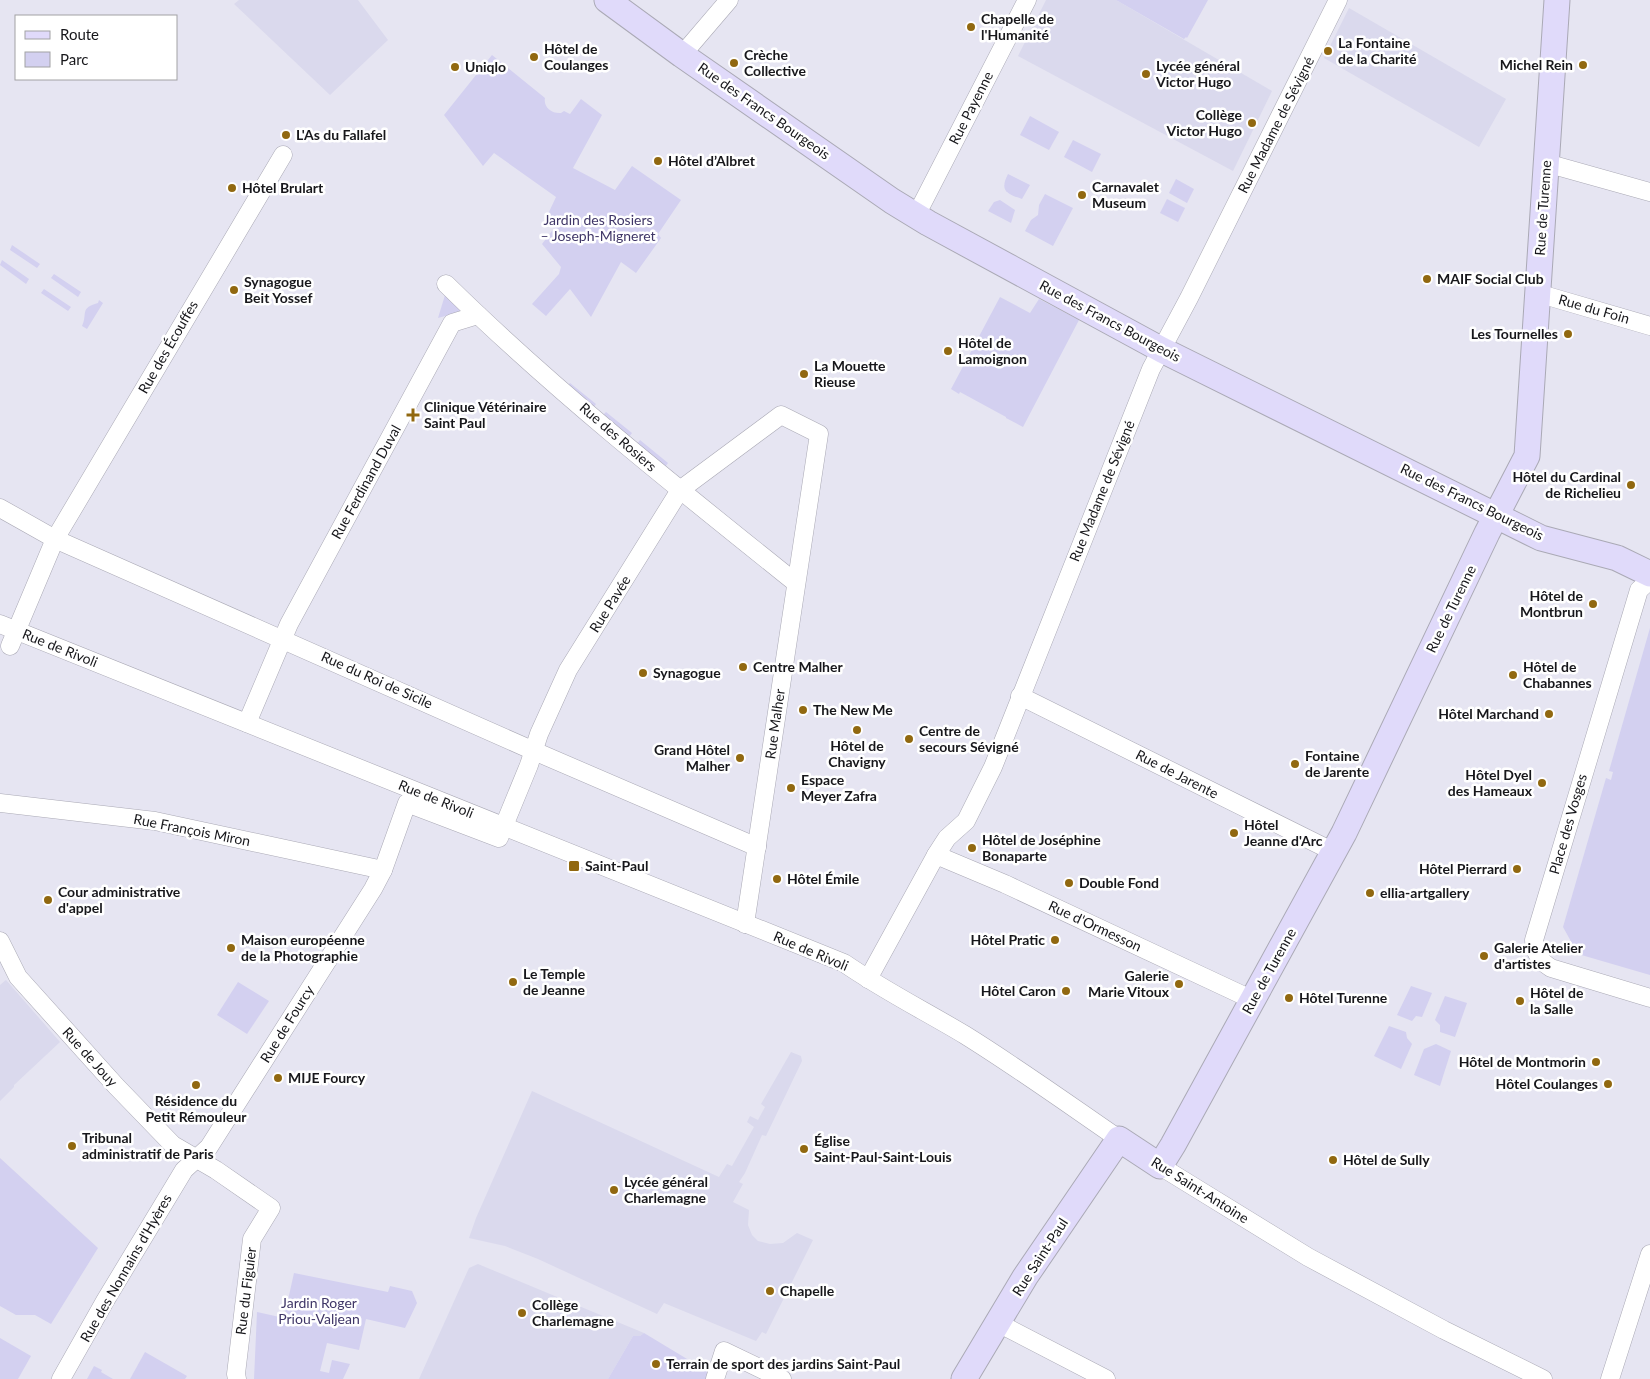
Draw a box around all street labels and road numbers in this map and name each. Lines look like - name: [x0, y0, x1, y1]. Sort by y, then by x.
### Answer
- street label: Rue Madame de Sévigné: [1234, 54, 1317, 196]
- street label: Rue des Francs Bourgeois: [695, 59, 834, 163]
- street label: Rue Payenne: [945, 68, 996, 147]
- street label: Rue de Turenne: [1531, 160, 1554, 256]
- street label: Rue des Francs Bourgeois: [1037, 276, 1184, 365]
- street label: Rue du Foin: [1557, 290, 1632, 327]
- street label: Rue des Écouffes: [134, 297, 201, 396]
- street label: Rue des Rosiers: [576, 399, 660, 475]
- street label: Rue Madame de Sévigné: [1065, 418, 1138, 564]
- street label: Rue Ferdinand Duval: [327, 422, 404, 542]
- street label: Rue des Francs Bourgeois: [1398, 459, 1547, 544]
- street label: Rue de Turenne: [1422, 562, 1479, 655]
- street label: Rue Pavée: [585, 572, 634, 635]
- street label: Rue de Rivoli: [20, 625, 100, 670]
- street label: Rue du Roi de Sicile: [319, 647, 436, 712]
- street label: Rue Malher: [761, 688, 788, 760]
- street label: Rue de Jarente: [1133, 745, 1221, 802]
- street label: Place des Vosges: [1545, 772, 1590, 876]
- street label: Rue de Rivoli: [396, 776, 476, 821]
- street label: Rue François Miron: [132, 810, 252, 849]
- street label: Rue d'Ormesson: [1046, 897, 1145, 955]
- street label: Rue de Turenne: [1238, 925, 1299, 1017]
- street label: Rue de Rivoli: [771, 927, 851, 974]
- street label: Rue de Fourcy: [256, 981, 317, 1065]
- street label: Rue de Jouy: [59, 1023, 122, 1091]
- street label: Rue Saint-Antoine: [1148, 1153, 1252, 1226]
- street label: Rue des Nonnains d'Hyères: [76, 1191, 175, 1345]
- street label: Rue Saint-Paul: [1008, 1215, 1071, 1299]
- street label: Rue du Figuier: [232, 1246, 259, 1336]

